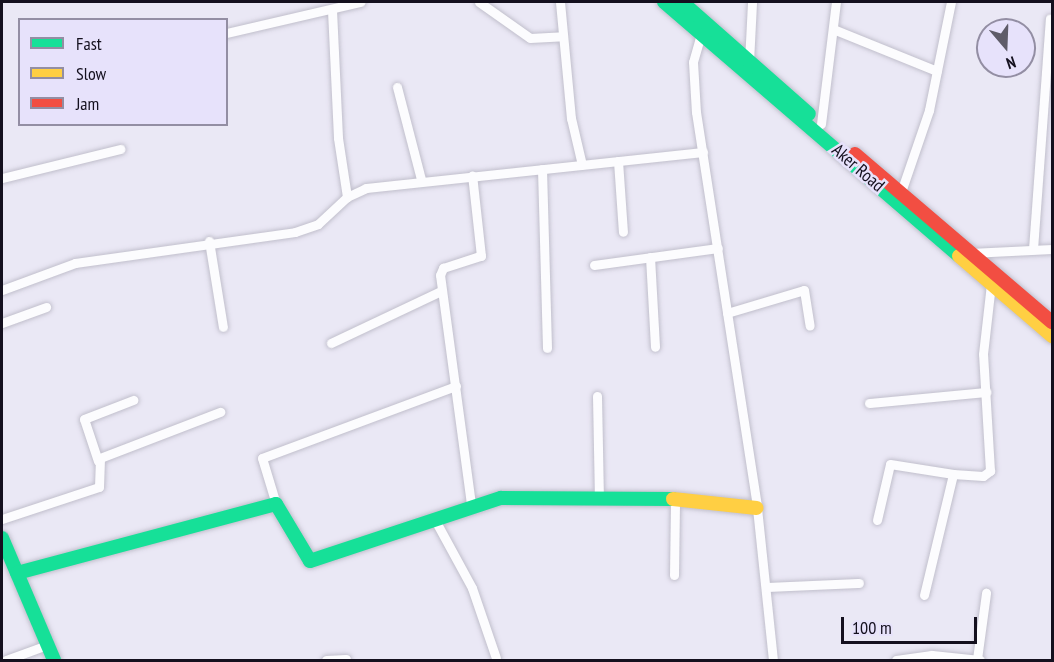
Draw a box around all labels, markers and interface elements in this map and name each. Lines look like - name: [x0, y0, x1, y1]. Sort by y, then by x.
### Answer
- legend: [18, 18, 228, 126]
- north arrow: [976, 18, 1036, 78]
- text: Fast: [76, 32, 102, 55]
- text: N: [1004, 52, 1019, 74]
- text: Slow: [76, 62, 106, 85]
- text: Jam: [76, 92, 99, 115]
- street label: Aker Road: [827, 139, 889, 197]
- scale bar: [844, 605, 980, 643]
- text: 100 m: [852, 616, 892, 639]

